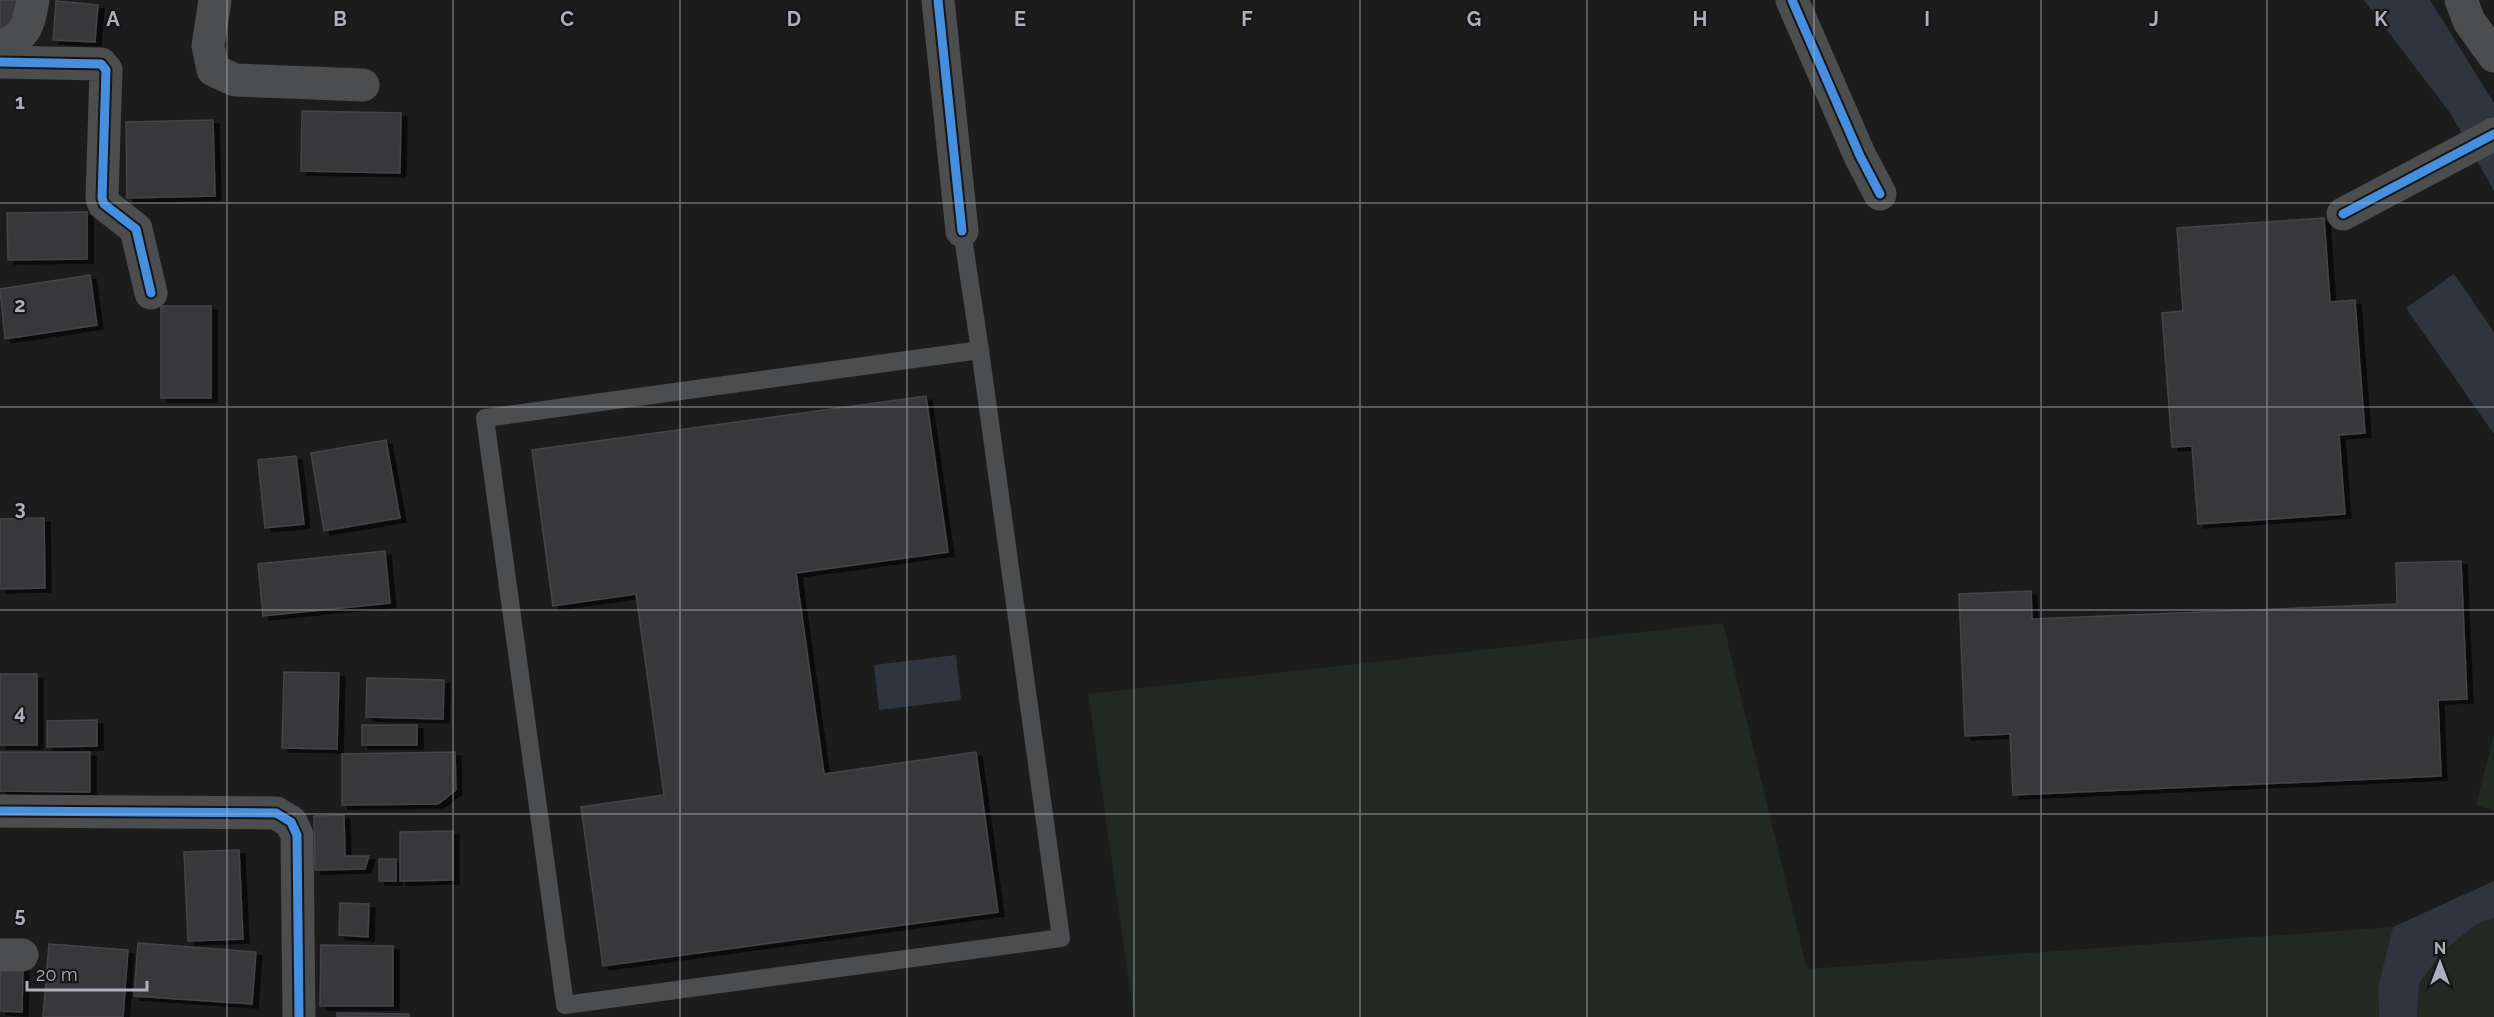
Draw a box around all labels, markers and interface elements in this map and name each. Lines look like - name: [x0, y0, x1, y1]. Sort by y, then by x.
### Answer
- text: A: [106, 7, 120, 31]
- text: B: [333, 7, 347, 31]
- text: C: [560, 7, 574, 31]
- text: D: [787, 7, 801, 31]
- text: E: [1014, 7, 1026, 31]
- text: F: [1241, 7, 1253, 31]
- text: G: [1467, 7, 1481, 31]
- text: H: [1693, 7, 1707, 31]
- text: I: [1924, 7, 1930, 31]
- text: J: [2149, 7, 2159, 31]
- text: K: [2374, 7, 2388, 31]
- text: 1: [15, 90, 25, 114]
- text: 2: [14, 293, 26, 317]
- text: 3: [14, 496, 26, 520]
- text: 4: [14, 700, 26, 724]
- text: 5: [14, 903, 26, 927]
- north arrow: [2410, 933, 2470, 993]
- text: N: [2434, 939, 2446, 958]
- scale bar: [27, 954, 147, 992]
- text: 20 m: [36, 964, 78, 985]

